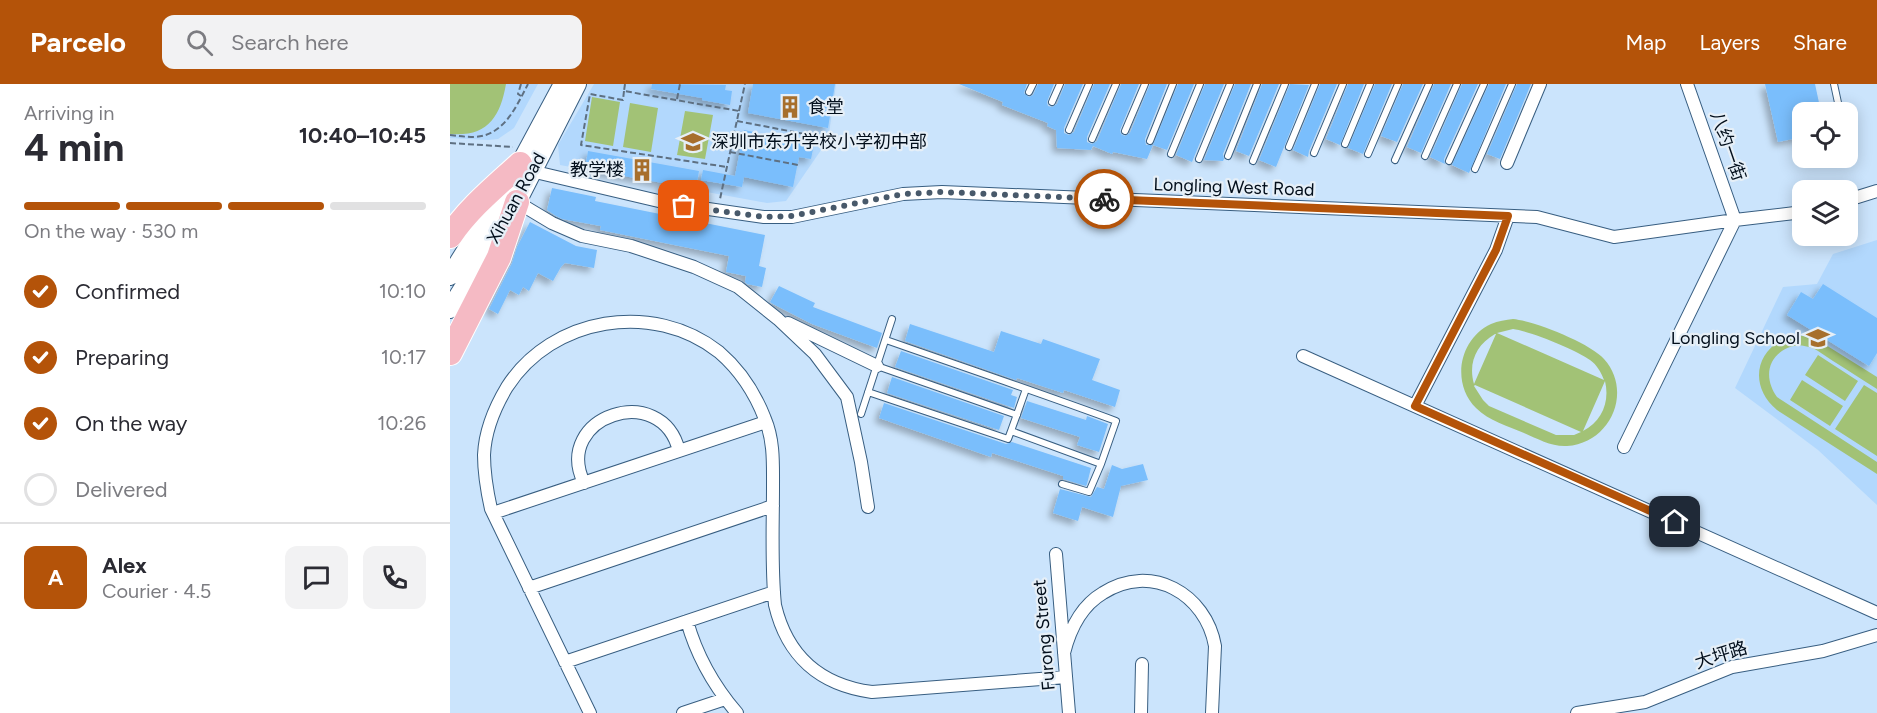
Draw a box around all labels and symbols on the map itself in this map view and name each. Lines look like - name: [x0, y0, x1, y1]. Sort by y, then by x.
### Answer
- building icon: 食堂: [777, 94, 803, 120]
- place label: 食堂: [808, 96, 844, 118]
- street label: 八约一街: [1706, 108, 1750, 184]
- school or university icon: 深圳市东升学校小学初中部: [680, 129, 706, 155]
- place label: 深圳市东升学校小学初中部: [711, 131, 927, 153]
- street label: Xihuan Road: [482, 149, 550, 247]
- building icon: 教学楼: [629, 157, 655, 183]
- place label: 教学楼: [570, 159, 624, 181]
- courier: [1074, 169, 1134, 229]
- street label: Longling West Road: [1153, 173, 1315, 201]
- pin: [658, 180, 709, 231]
- school or university icon: Longling School: [1805, 325, 1831, 351]
- place label: Longling School: [1671, 327, 1800, 349]
- pin: [1649, 496, 1700, 547]
- street label: Furong Street: [1028, 578, 1060, 692]
- street label: 大坪路: [1692, 637, 1750, 673]

